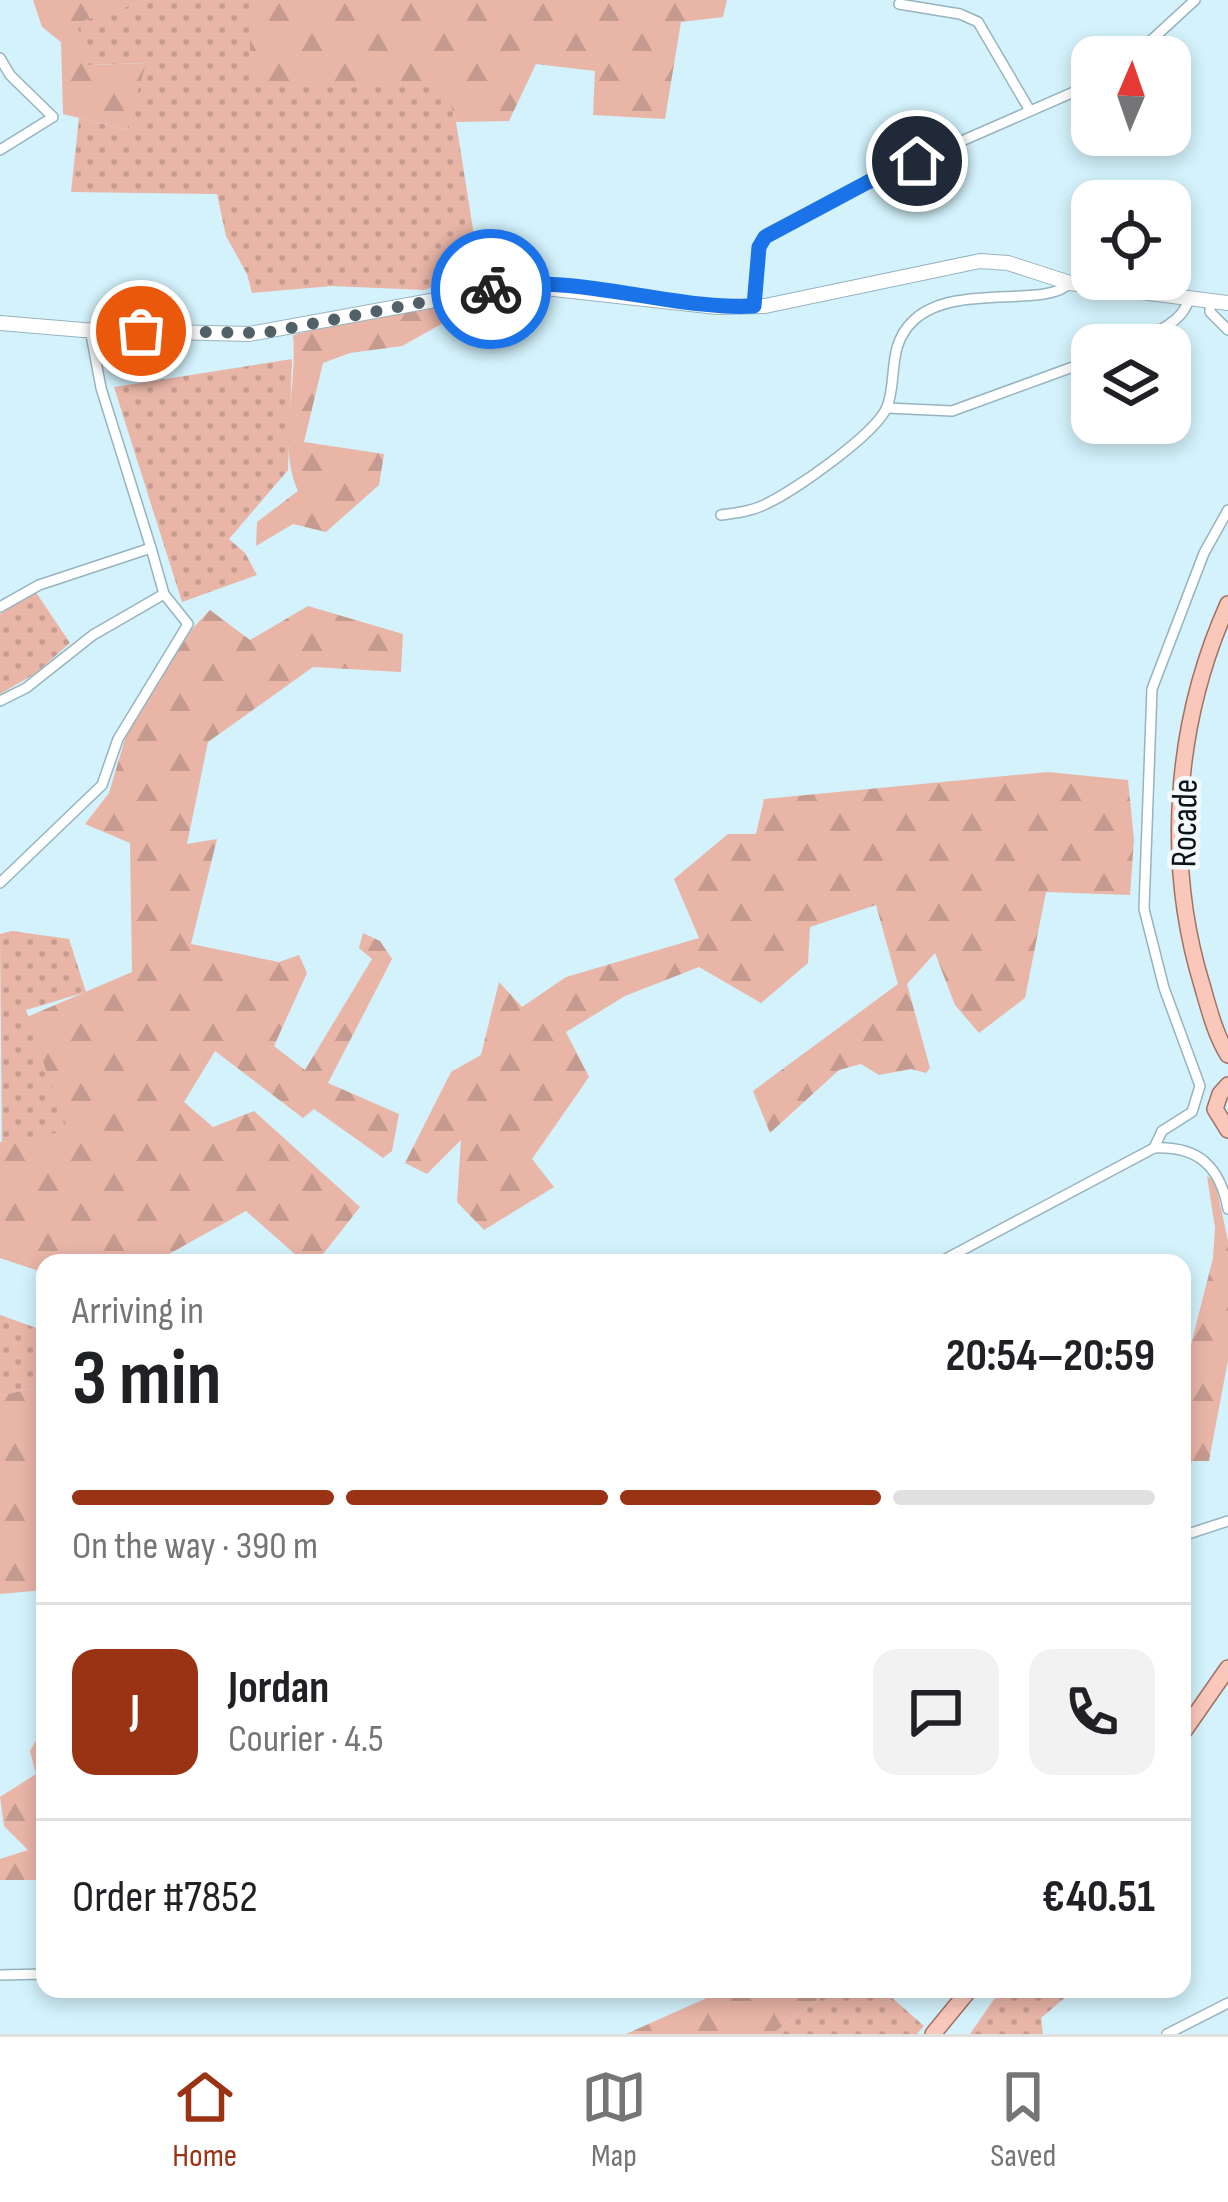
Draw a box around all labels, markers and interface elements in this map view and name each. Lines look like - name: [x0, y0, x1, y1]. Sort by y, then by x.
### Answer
- north arrow: [1071, 36, 1191, 156]
- map controls: [1071, 36, 1191, 444]
- pin: [866, 110, 968, 212]
- icon: home: [884, 128, 950, 194]
- button: locate: [1071, 180, 1191, 300]
- courier: [431, 229, 551, 349]
- icon: bike: [458, 256, 524, 322]
- pin: [90, 280, 192, 382]
- icon: bag: [108, 298, 174, 364]
- button: layers: [1071, 324, 1191, 444]
- street label: Rocade: [1163, 778, 1208, 868]
- text: Arriving in: [72, 1288, 204, 1335]
- text: 20:54–20:59: [946, 1329, 1155, 1384]
- text: 3 min: [72, 1333, 221, 1426]
- text: On the way · 390 m: [72, 1523, 318, 1570]
- button: chat: [873, 1649, 999, 1775]
- button: phone: [1029, 1649, 1155, 1775]
- text: Jordan: [228, 1661, 329, 1716]
- text: J: [130, 1684, 140, 1739]
- text: Courier · 4.5: [228, 1716, 384, 1763]
- text: Order #7852: [72, 1870, 258, 1925]
- text: €40.51: [1042, 1870, 1155, 1925]
- tab: Home: [172, 2064, 238, 2176]
- tab: Map: [581, 2064, 647, 2176]
- tab: Saved: [990, 2064, 1056, 2176]

